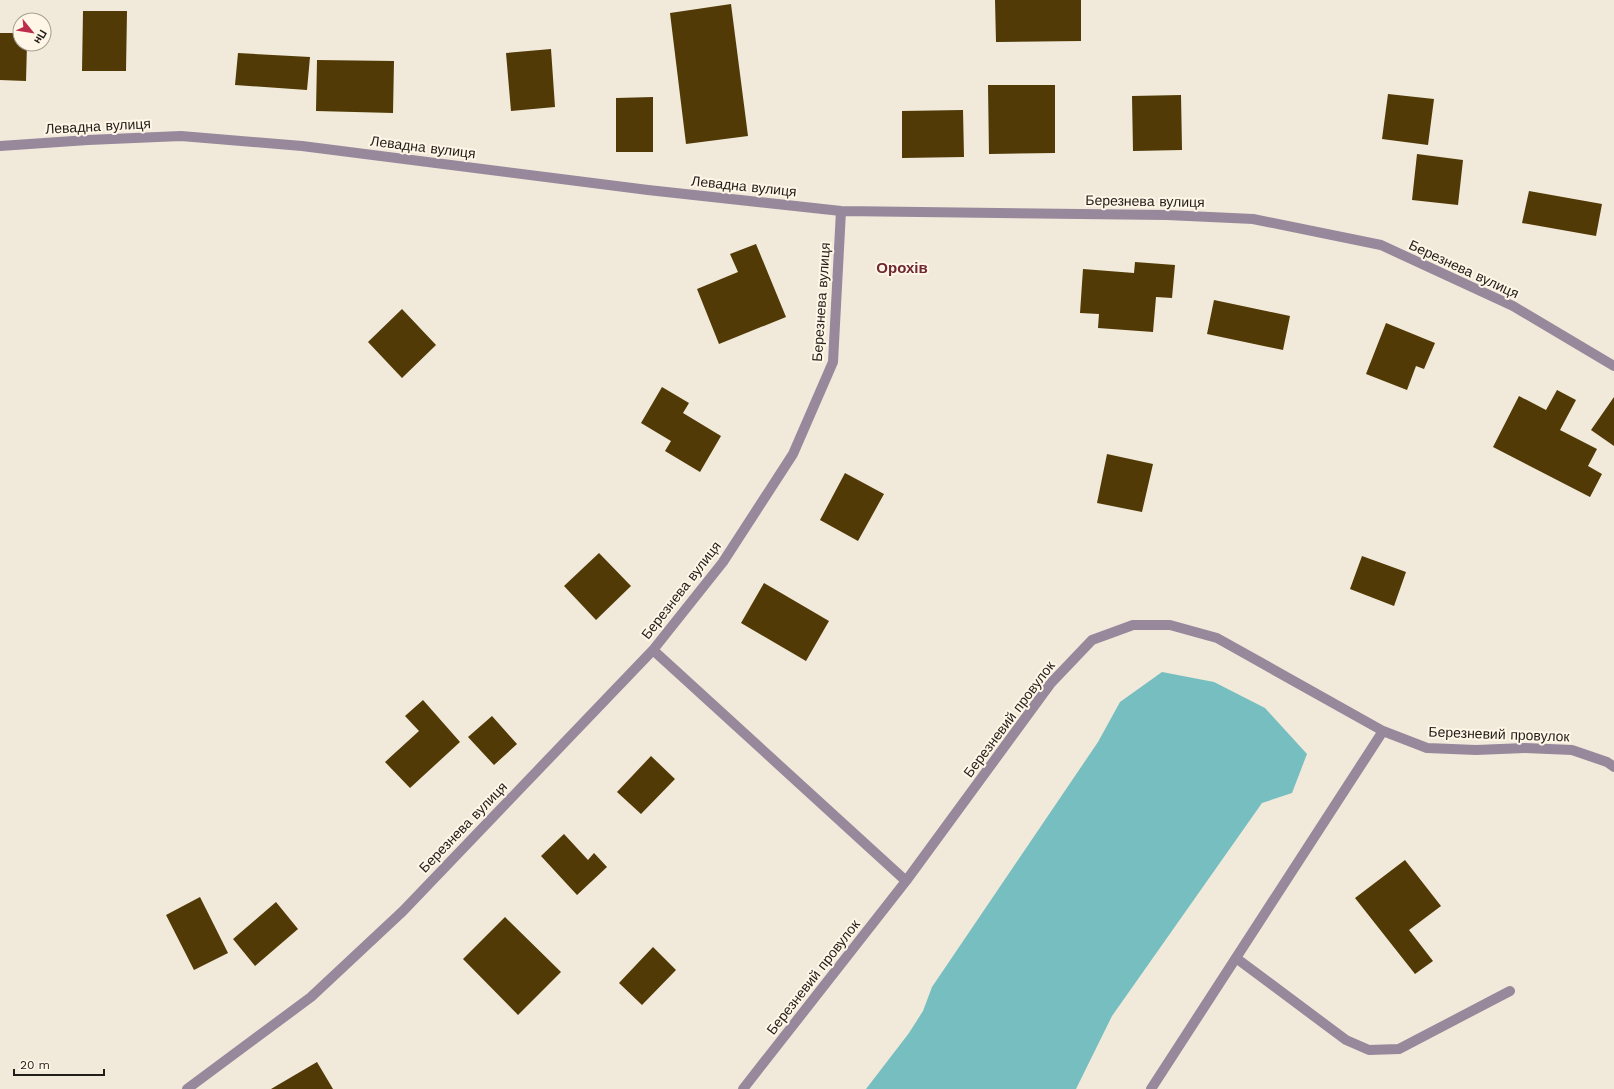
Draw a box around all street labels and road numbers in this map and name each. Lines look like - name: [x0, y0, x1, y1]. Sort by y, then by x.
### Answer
- street label: Левадна вулиця: [45, 115, 151, 137]
- street label: Левадна вулиця: [369, 133, 477, 161]
- street label: Левадна вулиця: [690, 173, 798, 199]
- street label: Березнева вулиця: [1085, 192, 1205, 210]
- street label: Березнева вулиця: [1406, 237, 1522, 301]
- street label: Березнева вулиця: [809, 242, 833, 362]
- street label: Березнева вулиця: [638, 538, 724, 642]
- street label: Березневий провулок: [960, 657, 1058, 780]
- street label: Березневий провулок: [1428, 724, 1571, 744]
- street label: Березнева вулиця: [416, 778, 510, 876]
- street label: Березневий провулок: [763, 916, 863, 1038]

